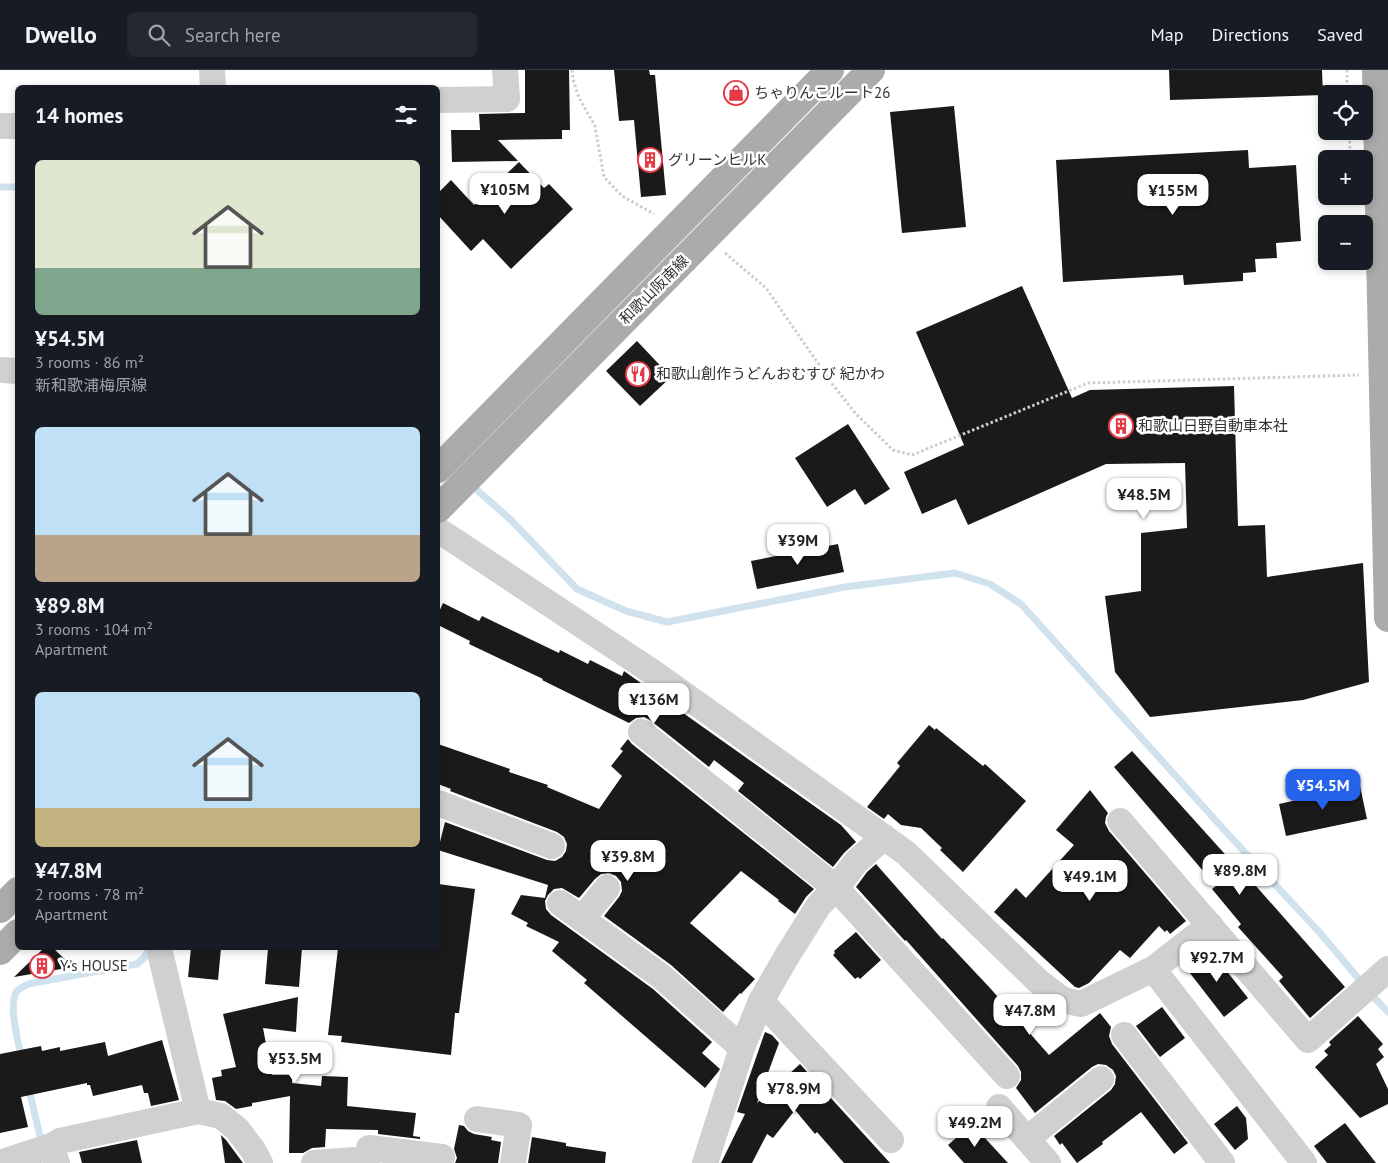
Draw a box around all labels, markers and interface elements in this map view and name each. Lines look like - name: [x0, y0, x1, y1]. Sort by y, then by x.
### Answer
- search box: [127, 12, 477, 57]
- text: Dwello: [25, 19, 97, 50]
- icon: search: [145, 21, 173, 49]
- text: Search here: [185, 23, 281, 47]
- text: Map: [1151, 23, 1183, 46]
- text: Directions: [1211, 23, 1289, 46]
- text: Saved: [1317, 23, 1363, 46]
- shop icon: ちゃりんこルート26: [723, 80, 749, 106]
- place label: ちゃりんこルート26: [754, 83, 890, 102]
- map controls: [1318, 85, 1373, 270]
- button: locate: [1318, 85, 1373, 140]
- icon: filters: [392, 101, 420, 129]
- text: 14 homes: [35, 102, 123, 129]
- building icon: グリーンヒルK: [637, 147, 663, 173]
- place label: グリーンヒルK: [668, 150, 766, 169]
- button: +: [1318, 150, 1373, 205]
- pin: ¥105M: [470, 172, 540, 215]
- pin: ¥155M: [1138, 174, 1208, 216]
- text: ¥105M: [480, 179, 530, 199]
- text: ¥155M: [1148, 180, 1198, 200]
- icon: home: [183, 192, 273, 282]
- button: −: [1318, 215, 1373, 270]
- street label: 和歌山阪南線: [615, 251, 692, 328]
- text: ¥54.5M: [35, 325, 105, 352]
- text: 3 rooms · 86 m²: [35, 352, 144, 372]
- restaurant icon: 和歌山創作うどんおむすび 紀かわ: [625, 361, 651, 387]
- place label: 和歌山創作うどんおむすび 紀かわ: [656, 364, 885, 383]
- text: 新和歌浦梅原線: [35, 375, 147, 395]
- building icon: 和歌山日野自動車本社: [1108, 413, 1134, 439]
- place label: 和歌山日野自動車本社: [1138, 416, 1288, 435]
- icon: home: [183, 459, 273, 549]
- pin: ¥48.5M: [1103, 478, 1185, 520]
- text: ¥48.5M: [1117, 484, 1171, 504]
- pin: ¥39M: [768, 524, 828, 566]
- text: ¥39M: [778, 530, 818, 550]
- text: ¥89.8M: [35, 592, 105, 619]
- text: 3 rooms · 104 m²: [35, 619, 153, 639]
- text: Apartment: [35, 639, 108, 659]
- pin: ¥136M: [619, 682, 689, 725]
- text: ¥136M: [629, 689, 679, 709]
- icon: home: [183, 724, 273, 814]
- pin: ¥54.5M: [1282, 768, 1364, 811]
- text: ¥54.5M: [1296, 775, 1350, 795]
- pin: ¥39.8M: [587, 840, 669, 882]
- text: ¥39.8M: [601, 846, 655, 866]
- pin: ¥89.8M: [1199, 854, 1281, 896]
- text: ¥47.8M: [35, 857, 102, 884]
- pin: ¥49.1M: [1049, 860, 1131, 902]
- text: ¥89.8M: [1213, 860, 1267, 880]
- text: ¥49.1M: [1063, 866, 1117, 886]
- text: 2 rooms · 78 m²: [35, 884, 144, 904]
- text: Apartment: [35, 904, 108, 924]
- pin: ¥92.7M: [1176, 940, 1258, 983]
- text: ¥92.7M: [1190, 947, 1244, 967]
- building icon: Y's HOUSE: [29, 953, 55, 979]
- place label: Y's HOUSE: [60, 956, 128, 975]
- pin: ¥47.8M: [989, 994, 1071, 1036]
- text: ¥47.8M: [1004, 1000, 1056, 1020]
- pin: ¥53.5M: [254, 1042, 336, 1084]
- text: ¥53.5M: [268, 1048, 322, 1068]
- pin: ¥78.9M: [753, 1072, 835, 1114]
- text: ¥78.9M: [767, 1078, 821, 1098]
- pin: ¥49.2M: [934, 1106, 1016, 1148]
- text: ¥49.2M: [948, 1112, 1002, 1132]

